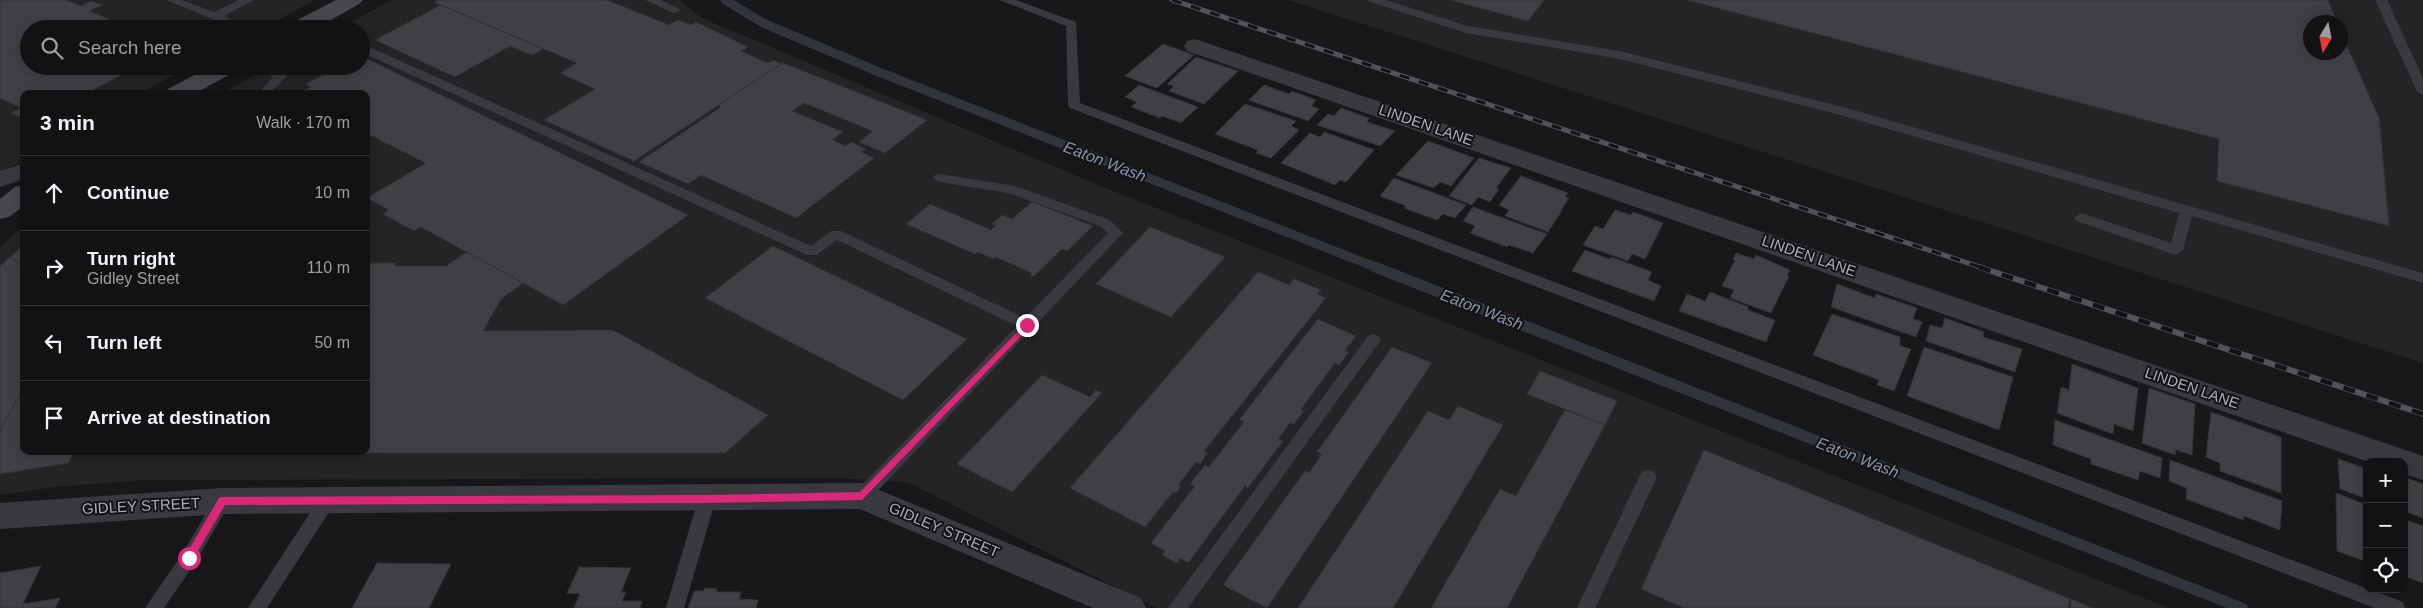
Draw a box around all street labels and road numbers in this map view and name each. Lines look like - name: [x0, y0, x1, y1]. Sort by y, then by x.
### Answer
- street label: LINDEN LANE: [1377, 100, 1475, 149]
- street label: LINDEN LANE: [1760, 231, 1858, 280]
- street label: LINDEN LANE: [2143, 363, 2241, 412]
- street label: GIDLEY STREET: [82, 494, 200, 517]
- street label: GIDLEY STREET: [887, 499, 1002, 560]

